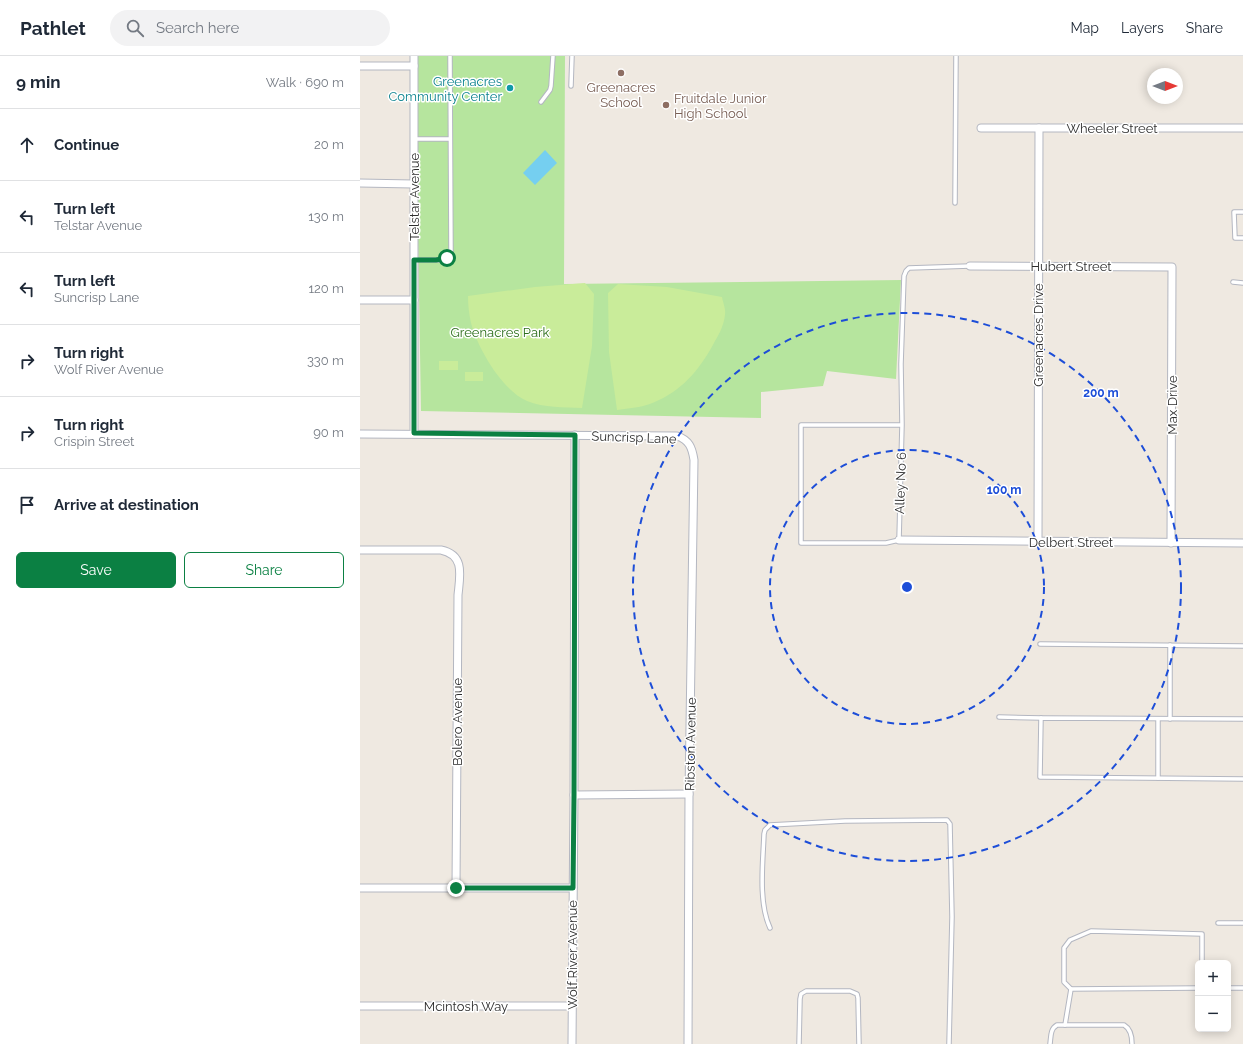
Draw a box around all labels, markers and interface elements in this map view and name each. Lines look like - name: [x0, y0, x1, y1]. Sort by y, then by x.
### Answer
- search box: [110, 10, 390, 46]
- text: Pathlet: [20, 17, 86, 39]
- icon: search: [124, 17, 146, 39]
- text: Search here: [156, 19, 239, 37]
- text: Map: [1071, 20, 1099, 36]
- text: Layers: [1121, 20, 1164, 36]
- text: Share: [1186, 20, 1223, 36]
- marker: Greenacres School: [616, 68, 626, 78]
- north arrow: [1147, 68, 1183, 104]
- text: 9 min: [16, 72, 61, 92]
- place label: Greenacres Community Center: [388, 74, 502, 104]
- text: Walk · 690 m: [266, 75, 344, 90]
- place label: Greenacres School: [587, 80, 656, 110]
- marker: Greenacres Community Center: [505, 83, 515, 93]
- place label: Fruitdale Junior High School: [674, 91, 767, 121]
- marker: Fruitdale Junior High School: [661, 100, 671, 110]
- street label: Wheeler Street: [1066, 121, 1158, 136]
- icon: ahead: [16, 134, 38, 156]
- text: Continue: [54, 136, 119, 154]
- text: 20 m: [314, 137, 344, 152]
- street label: Telstar Avenue: [407, 153, 422, 241]
- text: Turn left: [54, 200, 115, 218]
- icon: left: [16, 206, 38, 228]
- text: 130 m: [308, 209, 344, 224]
- text: Telstar Avenue: [54, 218, 142, 233]
- route start: [438, 249, 456, 267]
- street label: Hubert Street: [1030, 259, 1112, 274]
- text: Turn left: [54, 272, 115, 290]
- icon: left: [16, 278, 38, 300]
- text: 120 m: [308, 281, 344, 296]
- street label: Greenacres Drive: [1031, 283, 1046, 387]
- text: Suncrisp Lane: [54, 290, 139, 305]
- park label: Greenacres Park: [451, 325, 550, 340]
- text: Turn right: [54, 344, 124, 362]
- icon: right: [16, 350, 38, 372]
- text: 330 m: [307, 353, 344, 368]
- text: Wolf River Avenue: [54, 362, 164, 377]
- street label: Max Drive: [1165, 375, 1180, 435]
- text: 200 m: [1083, 386, 1119, 400]
- text: Turn right: [54, 416, 124, 434]
- icon: right: [16, 422, 38, 444]
- text: 90 m: [313, 425, 344, 440]
- street label: Suncrisp Lane: [591, 429, 677, 446]
- text: Crispin Street: [54, 434, 134, 449]
- street label: Alley No 6: [892, 452, 909, 514]
- text: 100 m: [987, 483, 1021, 497]
- icon: arrive: [16, 494, 38, 516]
- text: Arrive at destination: [54, 496, 199, 514]
- street label: Delbert Street: [1029, 535, 1114, 550]
- button: Save: [16, 552, 176, 588]
- button: Share: [184, 552, 344, 588]
- centre of rings: [900, 580, 914, 594]
- street label: Bolero Avenue: [450, 678, 465, 766]
- street label: Ribston Avenue: [682, 697, 699, 791]
- route end: [447, 879, 465, 897]
- street label: Wolf River Avenue: [565, 900, 580, 1010]
- map controls: [1195, 960, 1231, 1032]
- button: +: [1195, 960, 1231, 996]
- button: −: [1195, 996, 1231, 1032]
- street label: Mcintosh Way: [424, 999, 508, 1014]

